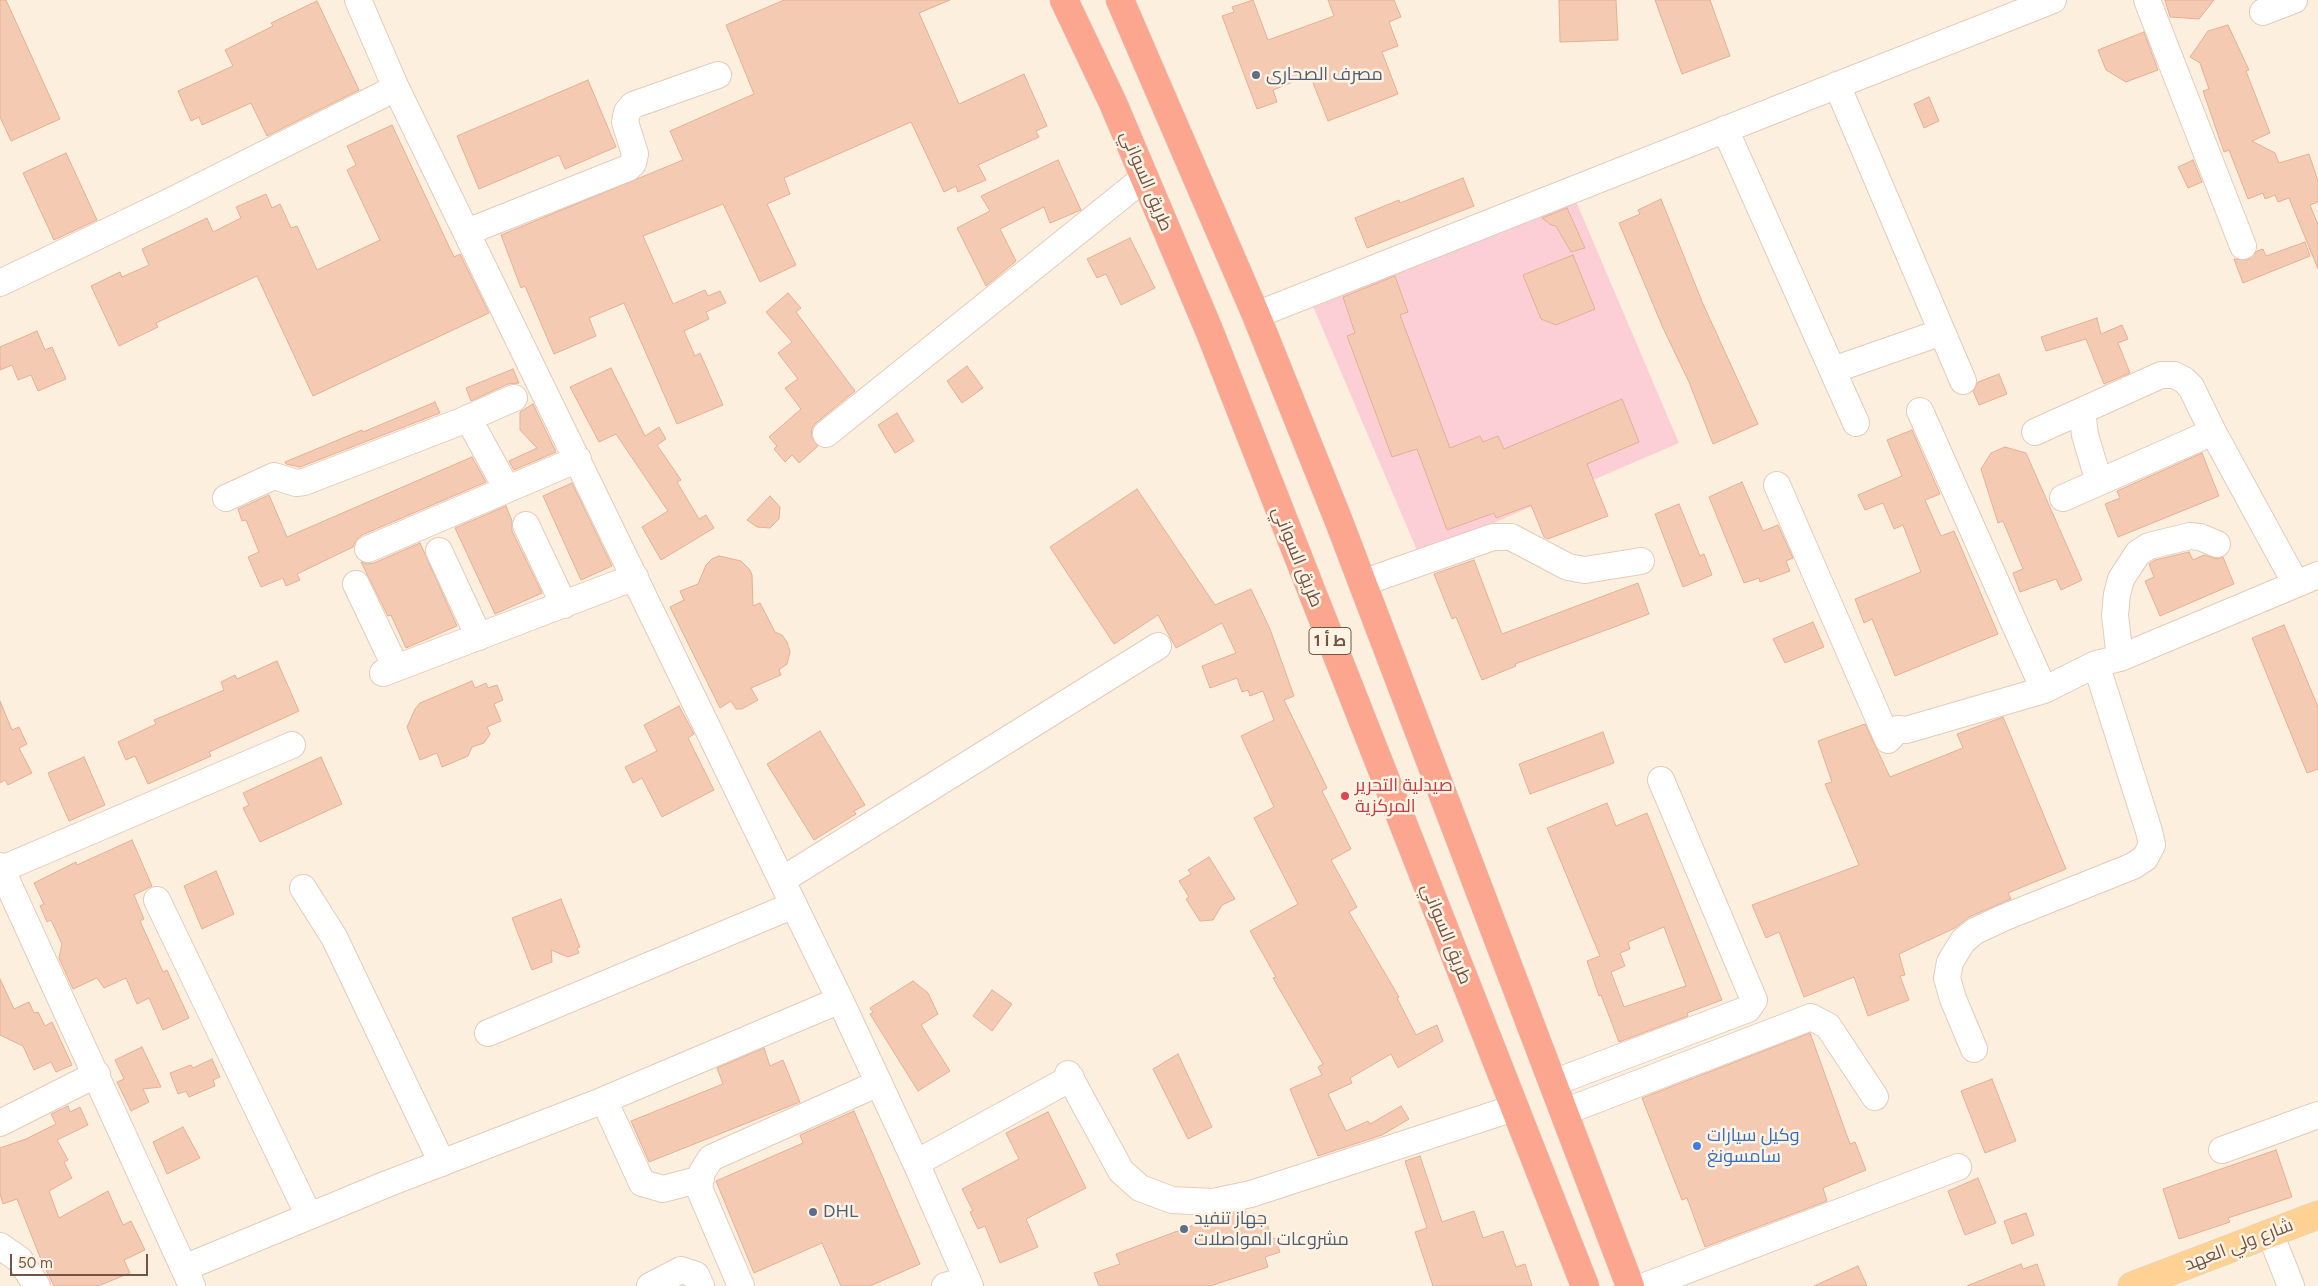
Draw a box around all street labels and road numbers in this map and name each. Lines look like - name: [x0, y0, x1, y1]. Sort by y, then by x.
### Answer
- street label: طريق السواني: [1115, 128, 1177, 234]
- street label: طريق السواني: [1267, 503, 1327, 611]
- road number: ط أ 1: [1309, 627, 1351, 654]
- street label: طريق السواني: [1416, 880, 1476, 988]
- street label: شارع ولي العهد: [2182, 1214, 2296, 1276]

